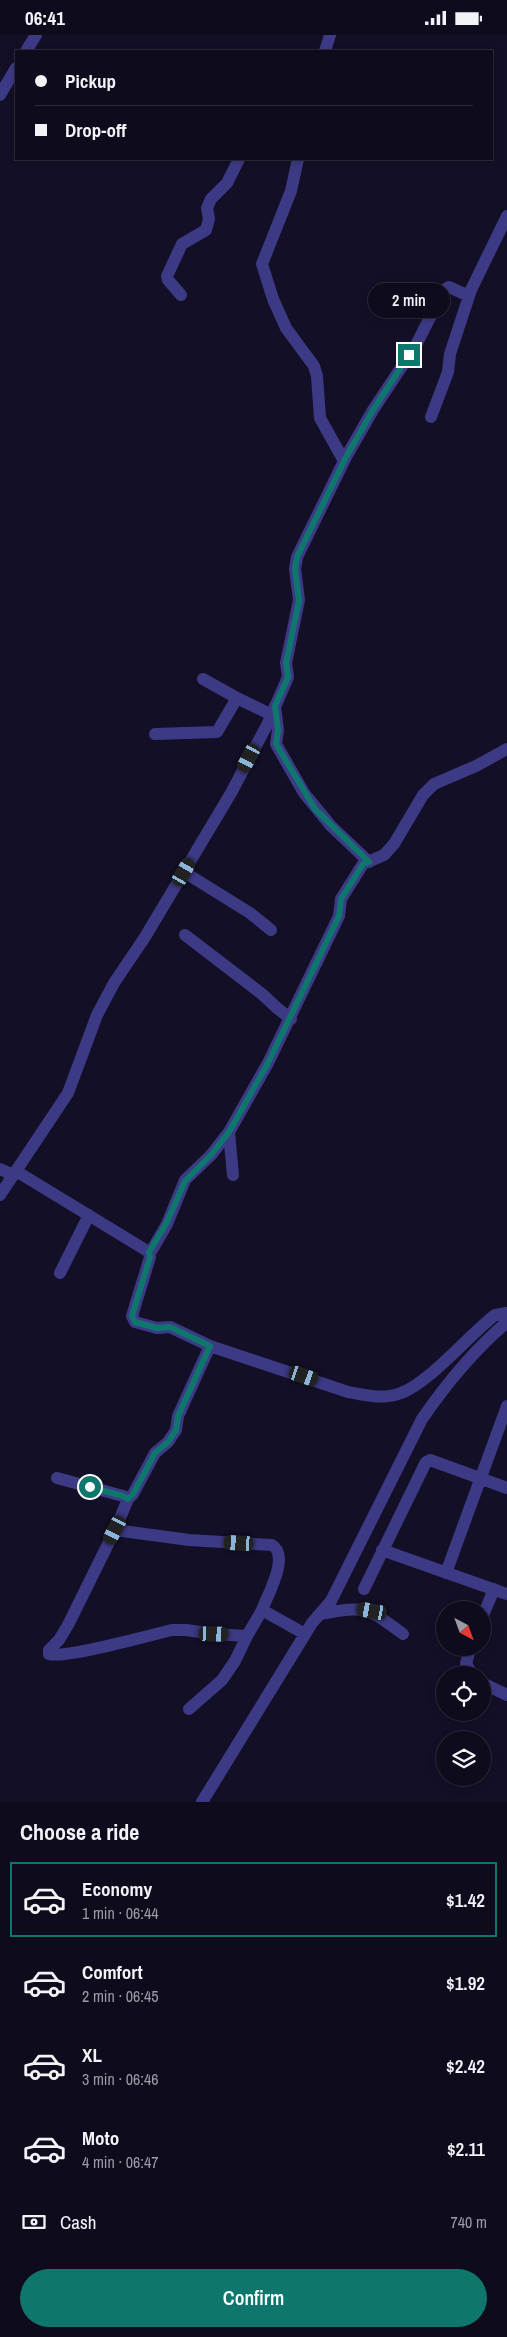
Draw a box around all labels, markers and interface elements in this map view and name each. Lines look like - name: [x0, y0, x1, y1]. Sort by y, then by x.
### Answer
- text: 06:41: [25, 5, 65, 31]
- text: Pickup: [65, 68, 116, 94]
- text: Drop-off: [65, 117, 126, 143]
- callout: 2 min: [368, 283, 450, 317]
- text: 2 min: [392, 289, 426, 311]
- route end: [398, 344, 420, 366]
- car: [235, 741, 262, 775]
- car: [170, 855, 197, 889]
- car: [287, 1364, 320, 1388]
- route start: [79, 1476, 101, 1498]
- car: [101, 1513, 128, 1547]
- car: [223, 1535, 254, 1551]
- car: [355, 1601, 388, 1621]
- north arrow: [436, 1601, 491, 1656]
- map controls: [436, 1601, 491, 1786]
- car: [198, 1626, 229, 1642]
- button: locate: [436, 1666, 491, 1721]
- button: layers: [436, 1731, 491, 1786]
- text: Choose a ride: [20, 1817, 139, 1847]
- text: Economy: [82, 1876, 152, 1902]
- icon: car: [22, 1877, 67, 1922]
- text: $1.42: [446, 1887, 485, 1913]
- text: 1 min · 06:44: [82, 1902, 159, 1924]
- text: Comfort: [82, 1959, 143, 1985]
- icon: car: [22, 1960, 67, 2005]
- text: $1.92: [446, 1970, 485, 1996]
- text: 2 min · 06:45: [82, 1985, 159, 2007]
- text: XL: [82, 2042, 102, 2068]
- icon: car: [22, 2043, 67, 2088]
- text: $2.42: [446, 2053, 485, 2079]
- text: 3 min · 06:46: [82, 2068, 159, 2090]
- text: Moto: [82, 2125, 119, 2151]
- icon: car: [22, 2126, 67, 2171]
- text: $2.11: [447, 2136, 485, 2162]
- text: 4 min · 06:47: [82, 2151, 159, 2173]
- icon: cash: [20, 2208, 48, 2236]
- text: Cash: [60, 2209, 96, 2235]
- text: 740 m: [451, 2211, 487, 2233]
- button: Confirm: [20, 2269, 487, 2327]

